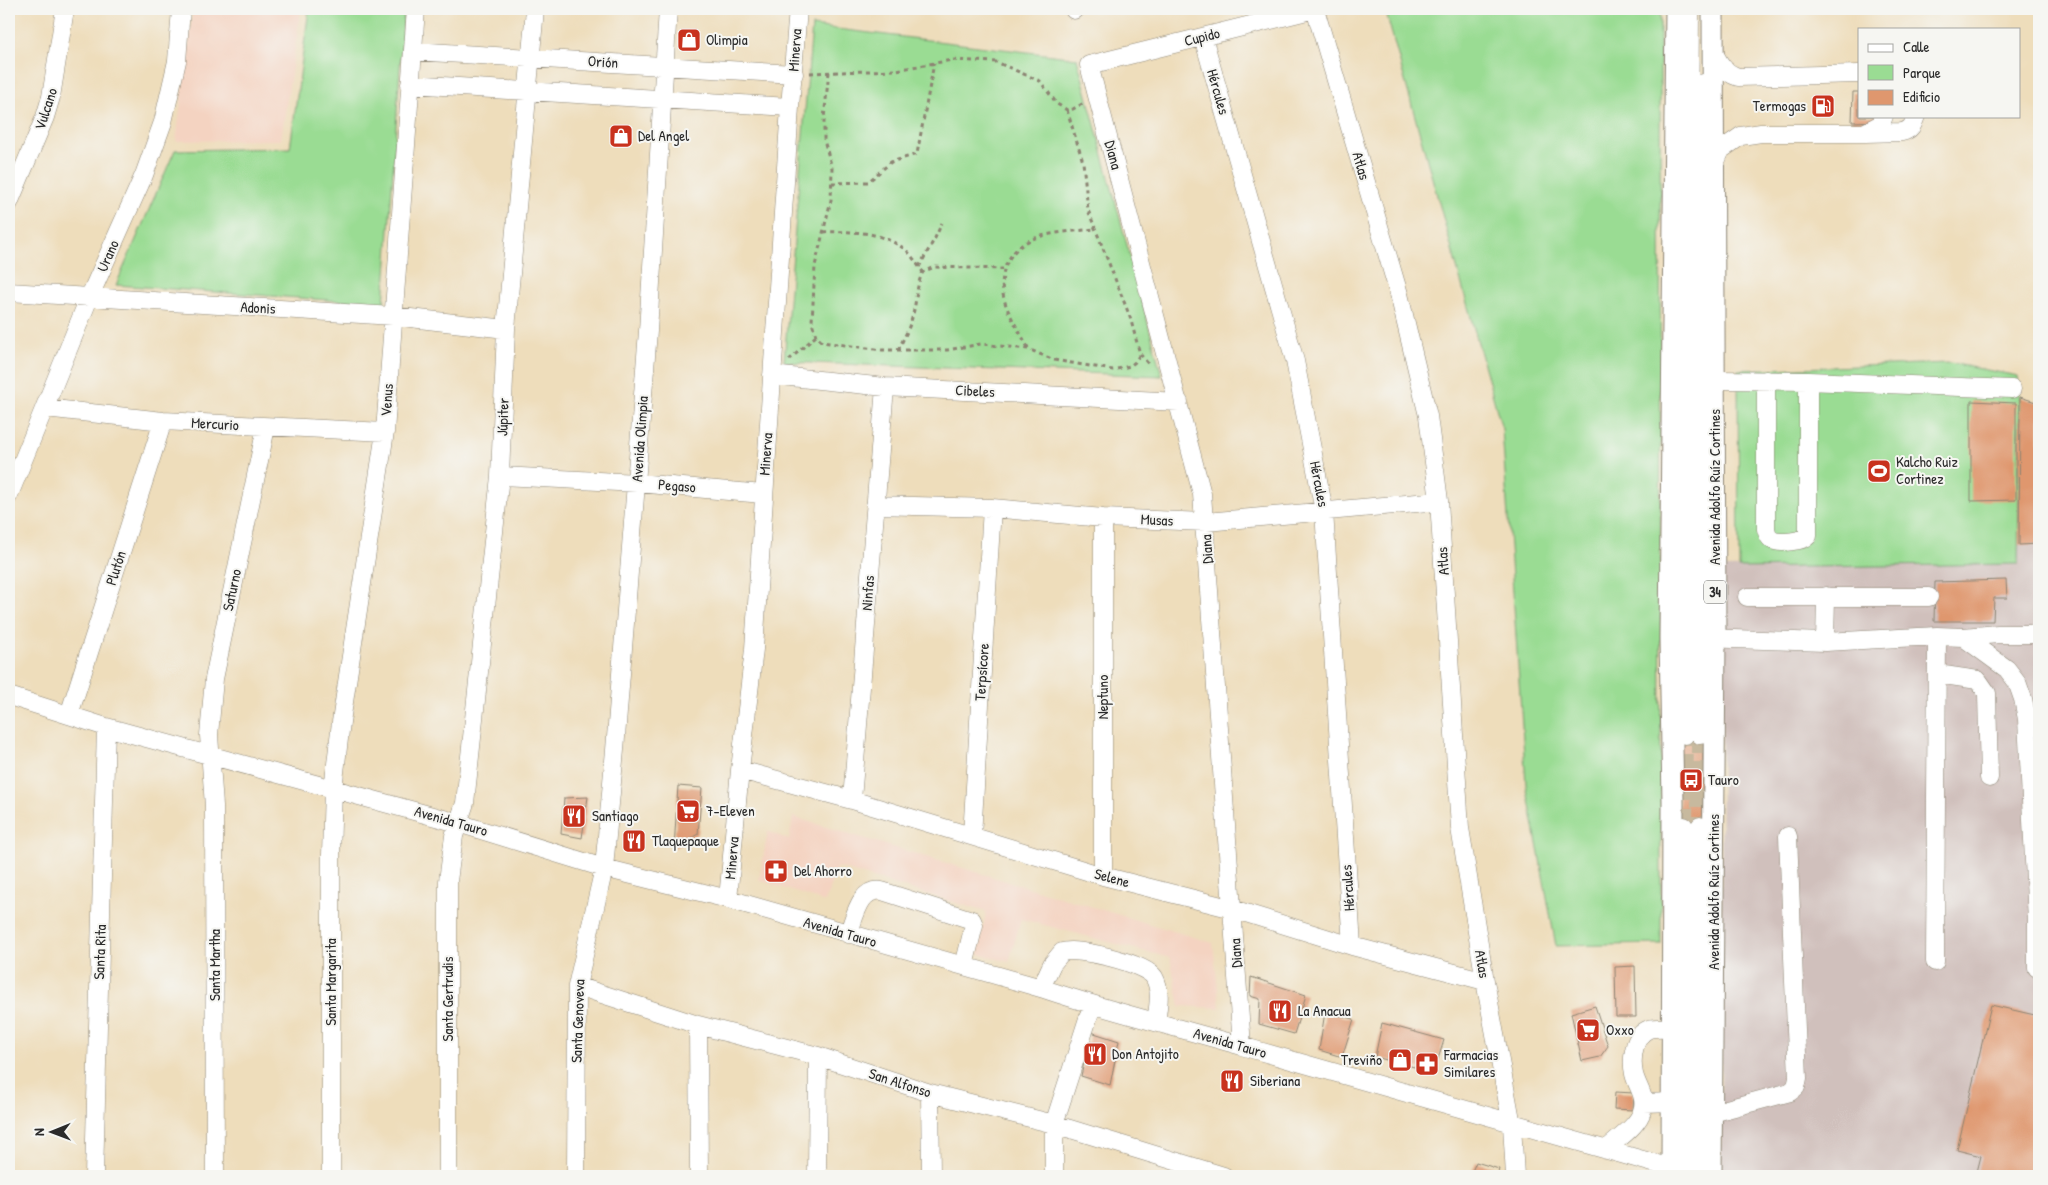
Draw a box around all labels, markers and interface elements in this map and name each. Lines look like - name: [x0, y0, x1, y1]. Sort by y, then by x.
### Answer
- street label: Cupido: [1182, 22, 1222, 51]
- shop icon: Olimpia: [676, 27, 702, 53]
- street label: Minerva: [783, 28, 806, 72]
- legend: [1858, 28, 2020, 118]
- place label: Olimpia: [706, 29, 748, 50]
- text: Calle: [1903, 36, 1930, 57]
- street label: Orión: [587, 50, 619, 73]
- text: Parque: [1903, 62, 1941, 83]
- street label: Hércules: [1202, 67, 1235, 117]
- street label: Vulcano: [29, 85, 62, 133]
- text: Edificio: [1903, 86, 1940, 107]
- fuel station icon: Termogas: [1810, 93, 1836, 119]
- place label: Termogas: [1753, 95, 1806, 116]
- shop icon: Del Angel: [608, 123, 634, 149]
- place label: Del Angel: [638, 125, 689, 146]
- street label: Diana: [1100, 138, 1127, 172]
- street label: Atlas: [1348, 149, 1376, 182]
- street label: Urano: [91, 237, 124, 275]
- street label: Adonis: [240, 296, 276, 319]
- street label: Cibeles: [955, 379, 996, 402]
- street label: Venus: [375, 383, 398, 417]
- street label: Avenida Olimpia: [626, 395, 653, 483]
- street label: Júpiter: [491, 397, 514, 436]
- street label: Avenida Adolfo Ruíz Cortines: [1704, 409, 1725, 565]
- street label: Mercurio: [191, 412, 239, 435]
- street label: Minerva: [754, 432, 777, 476]
- place label: Kalcho Ruiz Cortinez: [1896, 451, 1959, 489]
- sports icon: Kalcho Ruiz Cortinez: [1866, 458, 1892, 484]
- street label: Hércules: [1305, 459, 1334, 509]
- street label: Pegaso: [657, 473, 697, 498]
- street label: Musas: [1140, 508, 1174, 531]
- street label: Diana: [1195, 534, 1218, 564]
- street label: Atlas: [1431, 546, 1454, 576]
- street label: Plutón: [100, 548, 131, 588]
- street label: Saturno: [217, 567, 246, 613]
- street label: Ninfas: [856, 574, 879, 611]
- road number: 34: [1704, 580, 1726, 604]
- street label: Terpsícore: [969, 642, 994, 702]
- street label: Neptuno: [1092, 675, 1113, 719]
- bus stop icon: Tauro: [1678, 767, 1704, 793]
- place label: Tauro: [1708, 769, 1739, 790]
- supermarket icon: 7-Eleven: [675, 798, 701, 824]
- street label: Avenida Tauro: [412, 800, 490, 841]
- place label: 7-Eleven: [706, 800, 755, 821]
- restaurant icon: Santiago: [561, 803, 587, 829]
- place label: Santiago: [592, 805, 639, 826]
- street label: Avenida Adolfo Ruíz Cortines: [1703, 814, 1724, 970]
- restaurant icon: Tlaquepaque: [621, 828, 647, 854]
- place label: Tlaquepaque: [652, 830, 719, 851]
- street label: Minerva: [719, 836, 744, 880]
- pharmacy icon: Del Ahorro: [763, 858, 789, 884]
- place label: Del Ahorro: [794, 860, 852, 881]
- street label: Selene: [1092, 863, 1132, 892]
- street label: Hércules: [1335, 864, 1360, 912]
- street label: Avenida Tauro: [801, 911, 879, 952]
- street label: Santa Rita: [88, 924, 111, 980]
- street label: Santa Martha: [204, 929, 225, 1001]
- street label: Santa Margarita: [320, 938, 341, 1026]
- street label: Diana: [1224, 938, 1247, 968]
- street label: Atlas: [1470, 948, 1495, 980]
- street label: Santa Gertrudis: [437, 956, 458, 1041]
- street label: Santa Genoveva: [566, 979, 589, 1063]
- restaurant icon: La Anacua: [1267, 998, 1293, 1024]
- place label: La Anacua: [1298, 1000, 1351, 1021]
- supermarket icon: Oxxo: [1575, 1017, 1601, 1043]
- place label: Oxxo: [1606, 1019, 1634, 1040]
- street label: Avenida Tauro: [1191, 1022, 1269, 1063]
- restaurant icon: Don Antojito: [1082, 1041, 1108, 1067]
- place label: Don Antojito: [1112, 1043, 1179, 1064]
- place label: Farmacias Similares: [1443, 1044, 1498, 1082]
- shop icon: Treviño: [1387, 1047, 1413, 1073]
- place label: Treviño: [1341, 1049, 1382, 1070]
- pharmacy icon: Farmacias Similares: [1414, 1051, 1440, 1077]
- street label: San Alfonso: [866, 1063, 934, 1102]
- restaurant icon: Siberiana: [1219, 1068, 1245, 1094]
- place label: Siberiana: [1250, 1070, 1300, 1091]
- north arrow: [28, 1108, 78, 1158]
- text: N: [29, 1128, 48, 1136]

